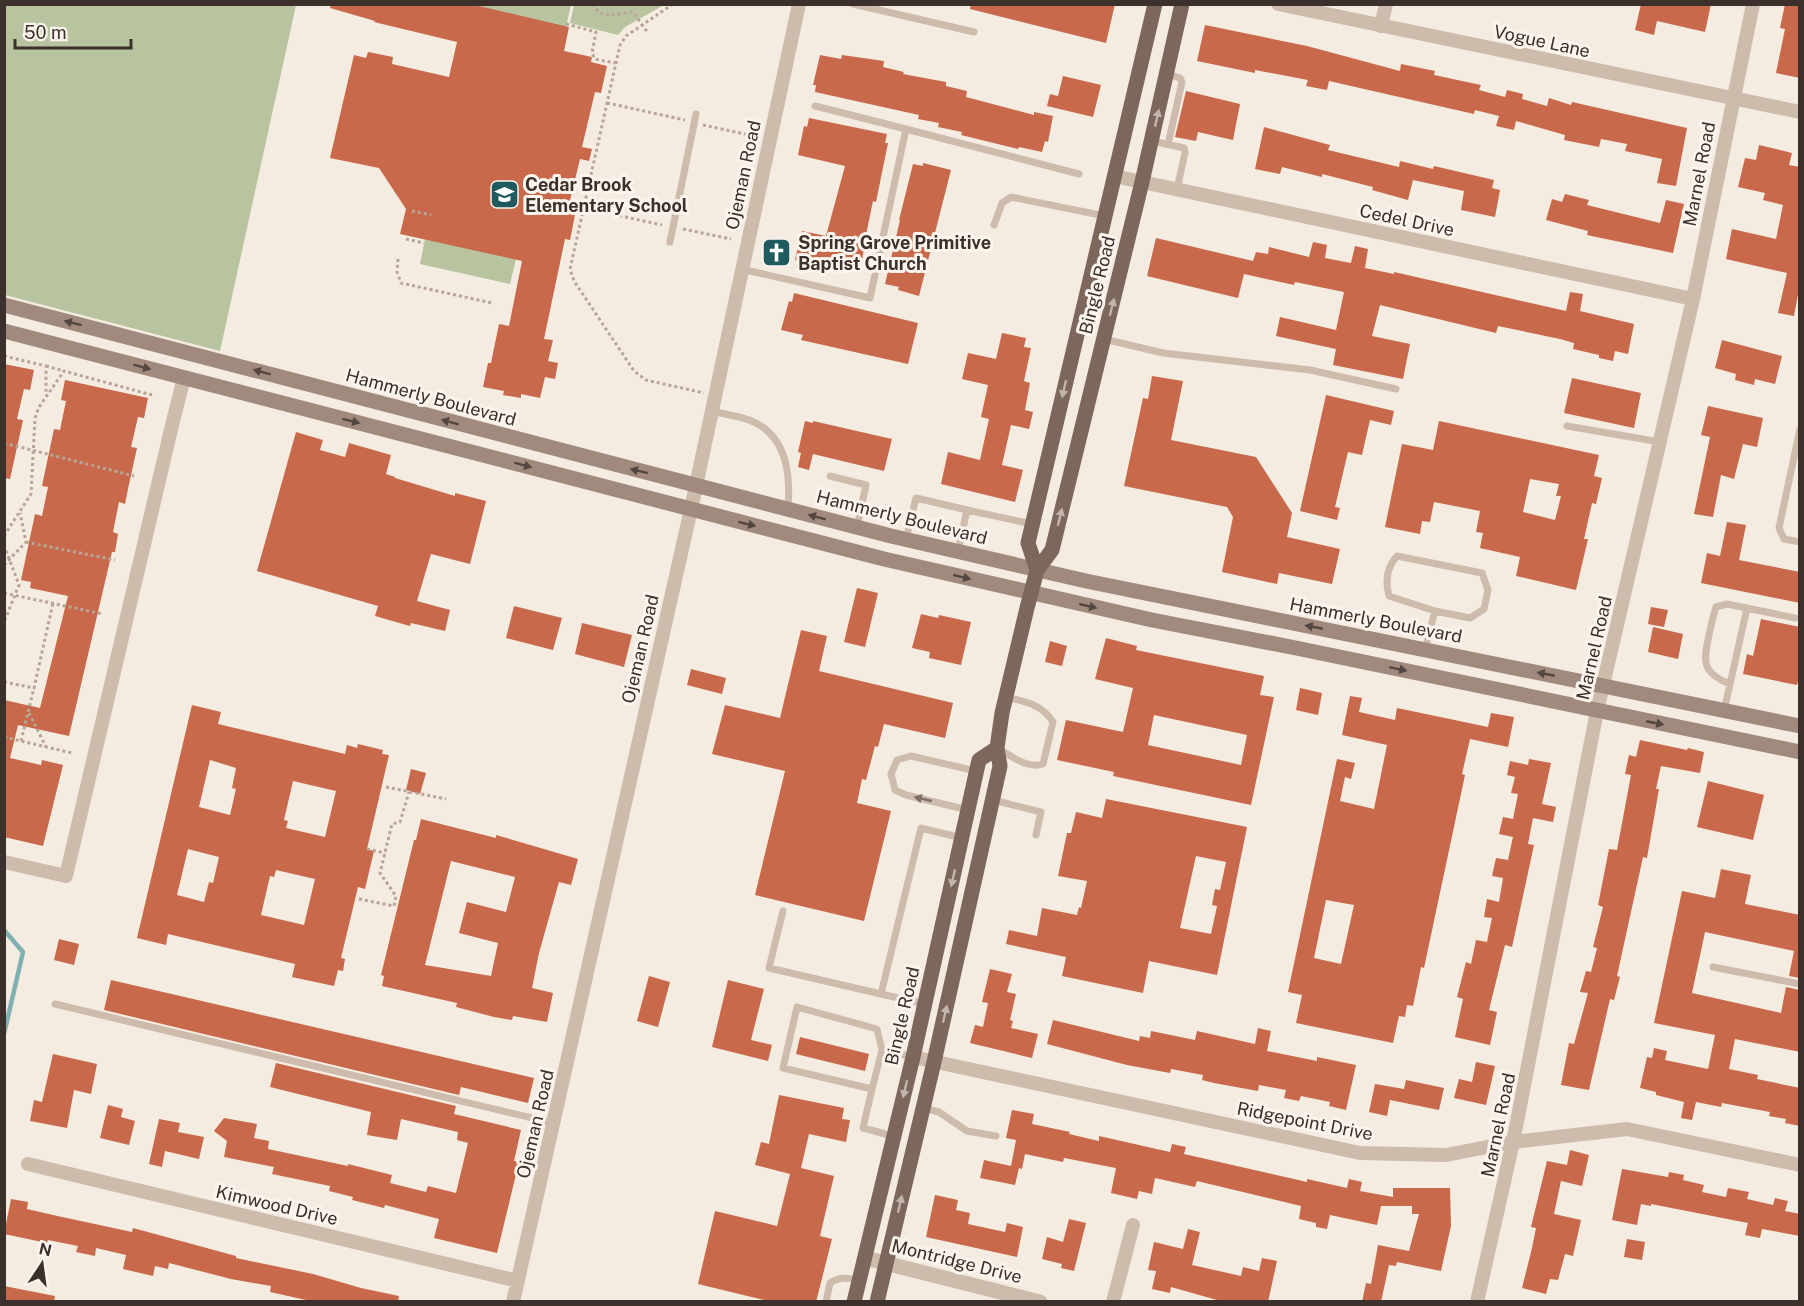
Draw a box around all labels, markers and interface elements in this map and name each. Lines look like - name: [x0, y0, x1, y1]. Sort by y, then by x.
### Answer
- scale bar: [15, 12, 130, 50]
- street label: Vogue Lane: [1492, 21, 1592, 61]
- text: 50 m: [24, 22, 67, 43]
- one-way arrow: [1153, 108, 1162, 127]
- street label: Ojeman Road: [721, 119, 765, 231]
- street label: Marnel Road: [1679, 120, 1719, 228]
- place label: Cedar Brook Elementary School: [525, 174, 688, 216]
- school or university icon: Cedar Brook Elementary School: [488, 178, 520, 210]
- street label: Cedel Drive: [1358, 200, 1456, 240]
- place label: Spring Grove Primitive Baptist Church: [798, 232, 991, 274]
- street label: Bingle Road: [1075, 234, 1119, 336]
- church icon: Spring Grove Primitive Baptist Church: [761, 236, 793, 268]
- one-way arrow: [1107, 298, 1117, 317]
- one-way arrow: [64, 317, 82, 327]
- one-way arrow: [133, 363, 151, 373]
- street label: Hammerly Boulevard: [344, 364, 518, 430]
- one-way arrow: [252, 367, 271, 377]
- one-way arrow: [1059, 379, 1069, 398]
- one-way arrow: [341, 416, 360, 426]
- one-way arrow: [441, 417, 459, 427]
- one-way arrow: [513, 461, 532, 471]
- one-way arrow: [630, 465, 648, 475]
- street label: Hammerly Boulevard: [814, 486, 990, 548]
- one-way arrow: [1056, 508, 1066, 526]
- one-way arrow: [808, 511, 826, 521]
- one-way arrow: [738, 520, 756, 529]
- one-way arrow: [953, 573, 972, 582]
- street label: Ojeman Road: [617, 593, 663, 705]
- street label: Hammerly Boulevard: [1288, 593, 1464, 647]
- street label: Marnel Road: [1572, 594, 1616, 702]
- one-way arrow: [1078, 601, 1097, 611]
- one-way arrow: [1304, 622, 1323, 631]
- one-way arrow: [1389, 665, 1408, 674]
- one-way arrow: [1536, 669, 1555, 678]
- one-way arrow: [1645, 719, 1664, 728]
- one-way arrow: [914, 794, 932, 804]
- one-way arrow: [948, 869, 957, 888]
- street label: Bingle Road: [880, 965, 924, 1067]
- one-way arrow: [940, 1005, 950, 1023]
- street label: Ojeman Road: [512, 1068, 558, 1180]
- street label: Marnel Road: [1477, 1071, 1519, 1179]
- one-way arrow: [900, 1080, 910, 1098]
- street label: Ridgepoint Drive: [1235, 1098, 1375, 1144]
- street label: Kimwood Drive: [214, 1181, 340, 1229]
- one-way arrow: [896, 1194, 905, 1213]
- north arrow: [12, 1234, 72, 1294]
- street label: Montridge Drive: [890, 1235, 1024, 1287]
- text: N: [37, 1239, 53, 1261]

